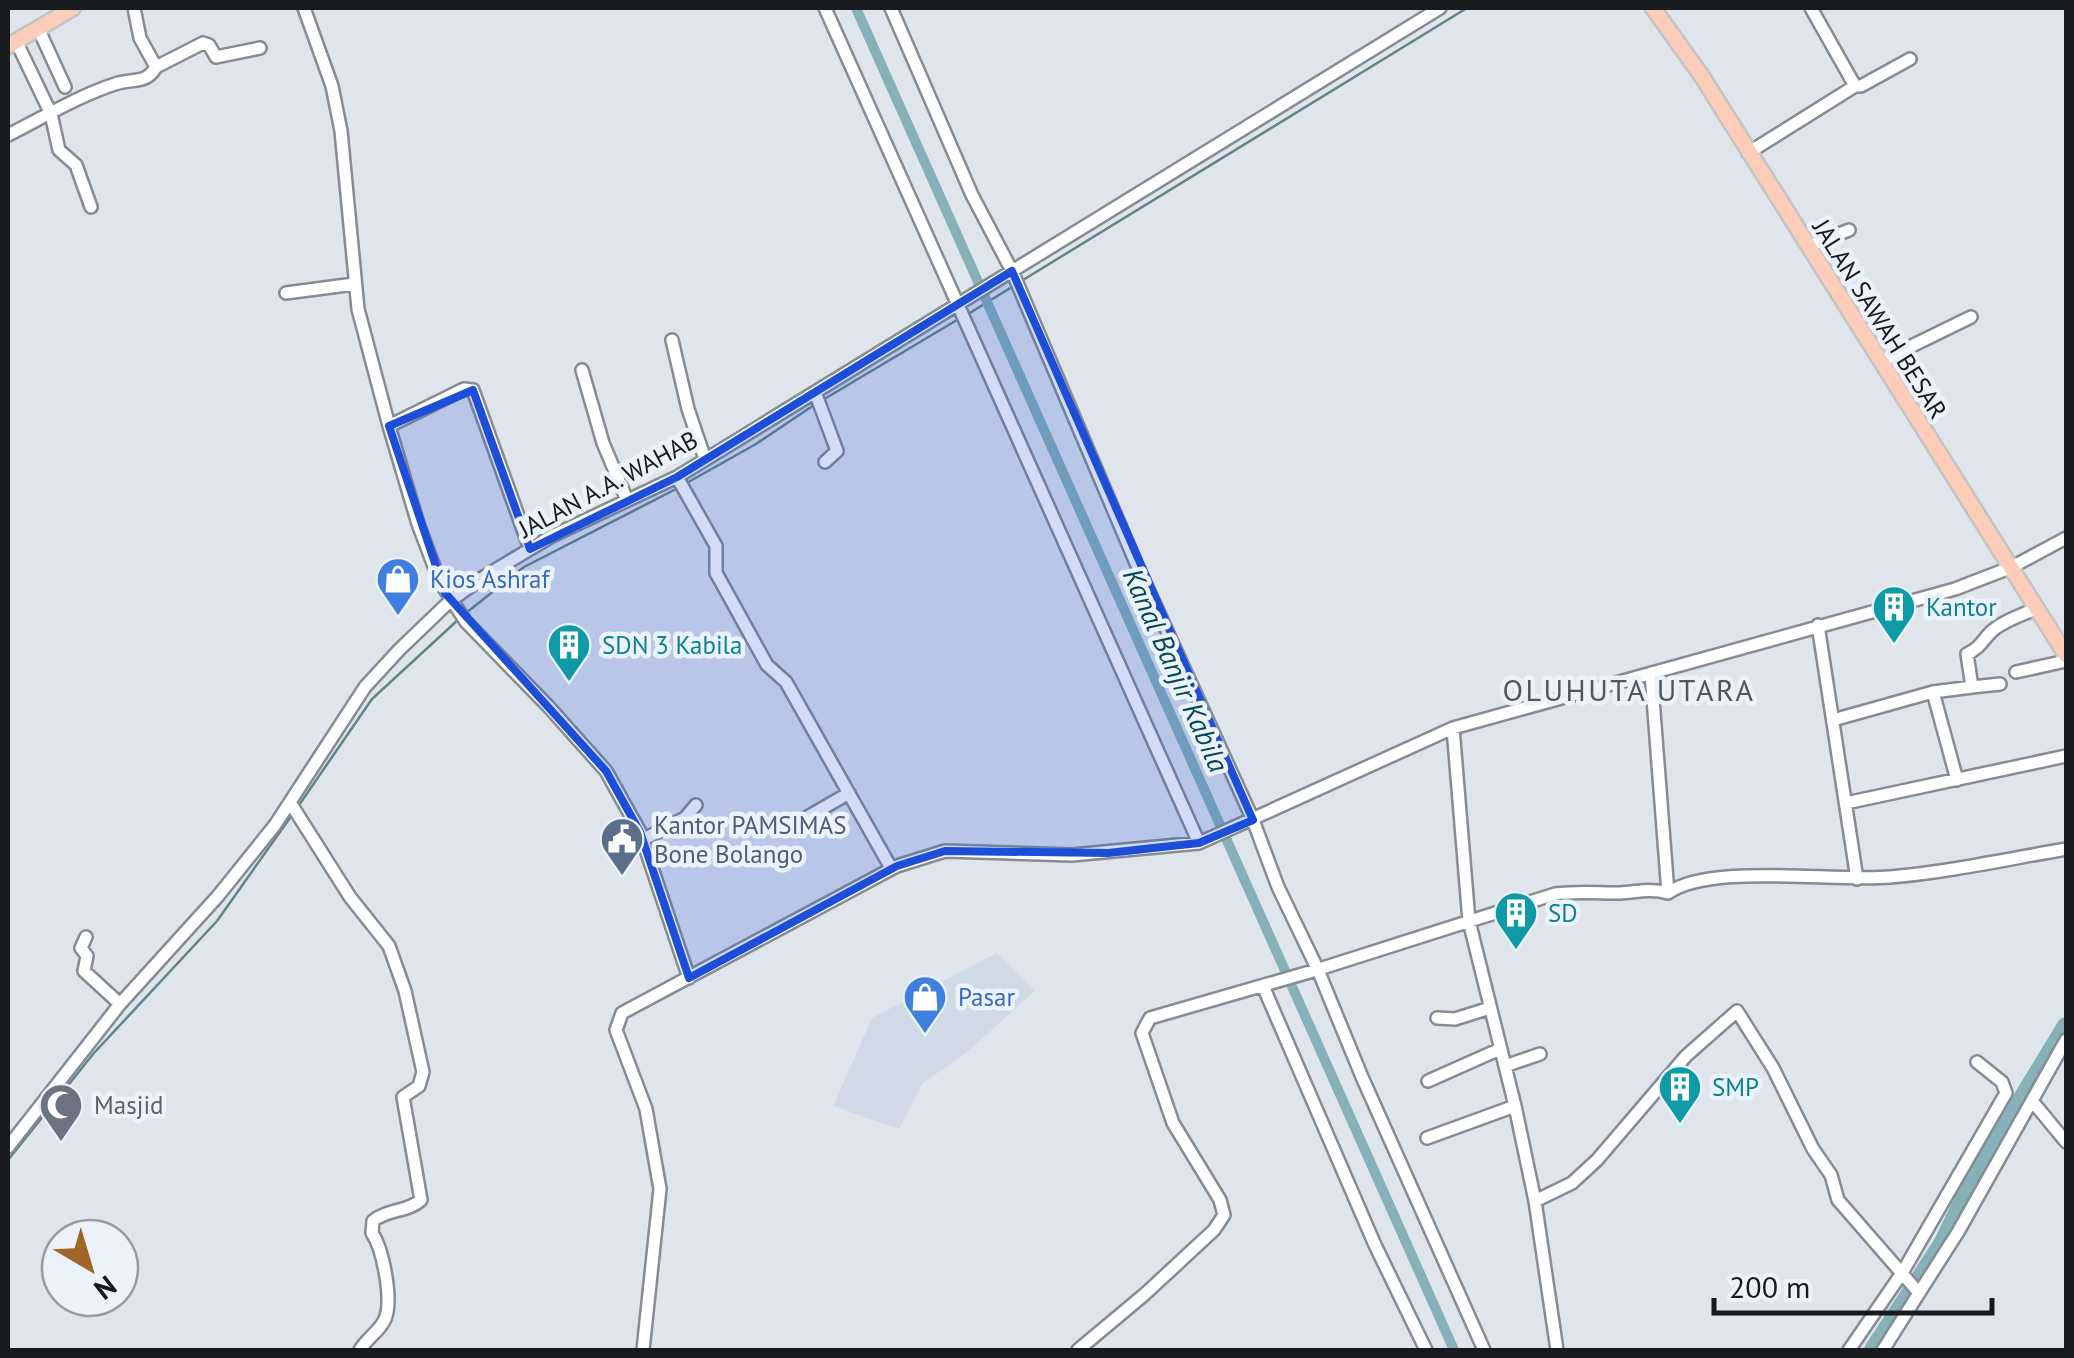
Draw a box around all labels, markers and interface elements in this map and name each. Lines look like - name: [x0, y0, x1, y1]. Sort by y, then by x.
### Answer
- street label: JALAN SAWAH BESAR: [1805, 212, 1954, 425]
- street label: JALAN A.A. WAHAB: [512, 423, 703, 545]
- shop icon: Kios Ashraf: [375, 556, 421, 617]
- water label: Kanal Banjir Kabila: [1115, 562, 1238, 778]
- place label: Kios Ashraf: [430, 563, 550, 595]
- building icon: Kantor: [1871, 584, 1917, 645]
- place label: Kantor: [1926, 591, 1997, 623]
- building icon: SDN 3 Kabila: [546, 622, 592, 683]
- place label: SDN 3 Kabila: [602, 629, 742, 661]
- district label: OLUHUTA UTARA: [1502, 670, 1756, 709]
- place label: Kantor PAMSIMAS Bone Bolango: [654, 809, 846, 870]
- public building icon: Kantor PAMSIMAS Bone Bolango: [599, 816, 645, 877]
- building icon: SD: [1493, 890, 1539, 951]
- place label: SD: [1548, 897, 1578, 929]
- shop icon: Pasar: [902, 974, 948, 1035]
- place label: Pasar: [958, 981, 1015, 1013]
- building icon: SMP: [1657, 1064, 1703, 1125]
- place label: SMP: [1712, 1071, 1759, 1103]
- mosque icon: Masjid: [38, 1082, 84, 1143]
- place label: Masjid: [94, 1089, 164, 1121]
- north arrow: [40, 1218, 140, 1318]
- scale bar: [1714, 1253, 1992, 1315]
- text: 200 m: [1729, 1267, 1810, 1306]
- text: N: [87, 1268, 124, 1308]

